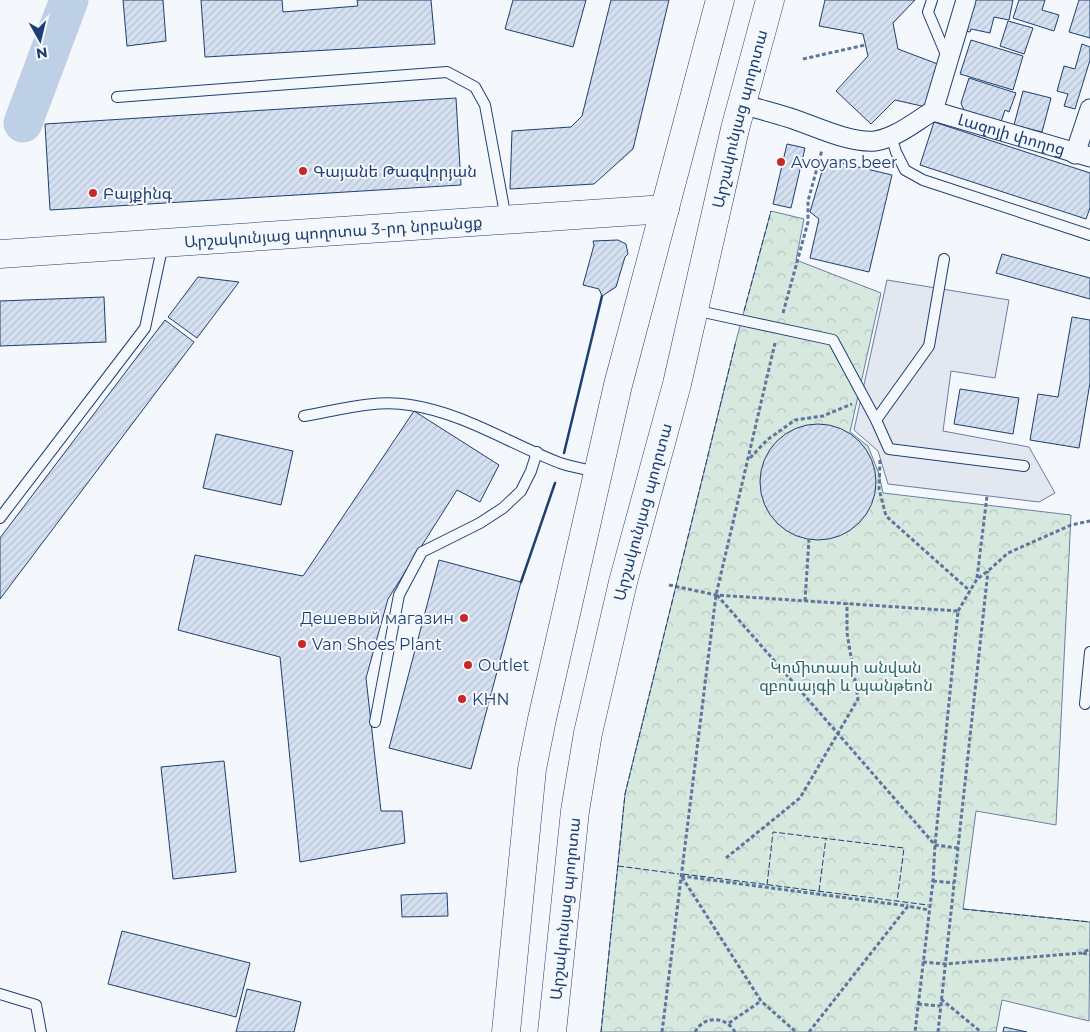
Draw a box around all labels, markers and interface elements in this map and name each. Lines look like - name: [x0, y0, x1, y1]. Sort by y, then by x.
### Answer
- north arrow: [15, 15, 65, 65]
- street label: Արշակունյաց պողոտա: [708, 27, 771, 210]
- text: N: [35, 43, 49, 63]
- street label: Լազոյի փողոց: [956, 109, 1068, 159]
- place label: Avoyans beer: [791, 153, 898, 172]
- marker: Avoyans beer: [775, 156, 787, 168]
- place label: Գայանե Թագվորյան: [313, 162, 477, 181]
- marker: Գայանե Թագվորյան: [297, 165, 309, 177]
- place label: Բայքինգ: [103, 184, 173, 203]
- marker: Բայքինգ: [87, 187, 99, 199]
- street label: Արշակունյաց պողոտա 3-րդ նրբանցք: [183, 212, 483, 251]
- street label: Արշակունյաց պողոտա: [609, 421, 675, 603]
- place label: Дешевый магазин: [300, 609, 454, 628]
- marker: Дешевый магазин: [458, 612, 470, 624]
- place label: Van Shoes Plant: [312, 635, 442, 654]
- marker: Van Shoes Plant: [296, 638, 308, 650]
- place label: Outlet: [478, 656, 530, 675]
- park label: Կոմիտասի անվան զբոսայգի և պանթեոն: [759, 658, 933, 695]
- marker: Outlet: [462, 659, 474, 671]
- place label: KHN: [472, 690, 509, 709]
- marker: KHN: [456, 693, 468, 705]
- street label: Արշակունյաց պողոտա: [546, 817, 584, 1001]

